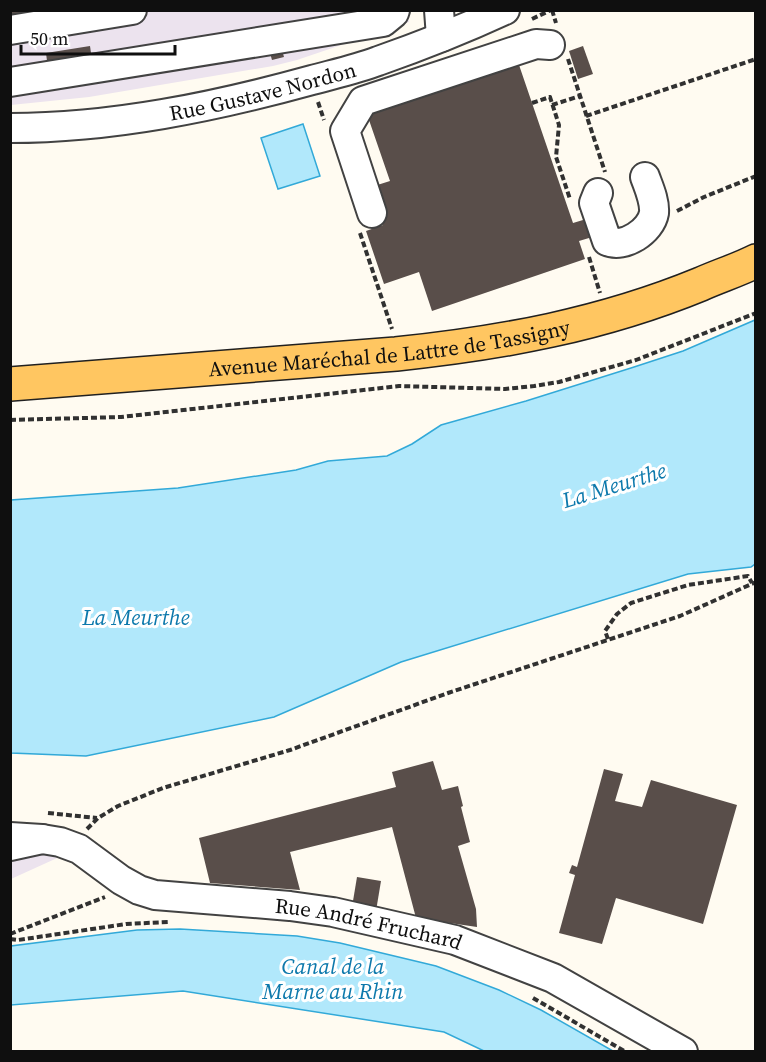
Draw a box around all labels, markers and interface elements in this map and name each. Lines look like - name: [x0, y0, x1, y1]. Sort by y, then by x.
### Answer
- scale bar: [21, 18, 176, 56]
- text: 50 m: [30, 26, 68, 51]
- street label: Rue Gustave Nordon: [167, 54, 360, 127]
- street label: Avenue Maréchal de Lattre de Tassigny: [207, 312, 573, 383]
- water label: La Meurthe: [557, 455, 670, 515]
- water label: La Meurthe: [81, 602, 190, 632]
- street label: Rue André Fruchard: [274, 890, 467, 956]
- water label: Canal de la Marne au Rhin: [262, 951, 404, 1006]

